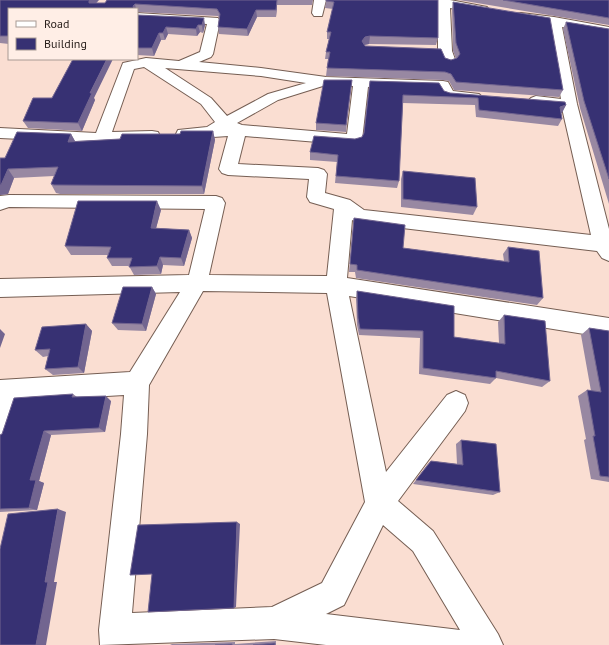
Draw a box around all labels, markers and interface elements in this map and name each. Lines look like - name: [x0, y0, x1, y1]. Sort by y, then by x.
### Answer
- legend: [8, 8, 138, 60]
- text: Road: [44, 16, 69, 31]
- text: Building: [44, 36, 87, 51]

